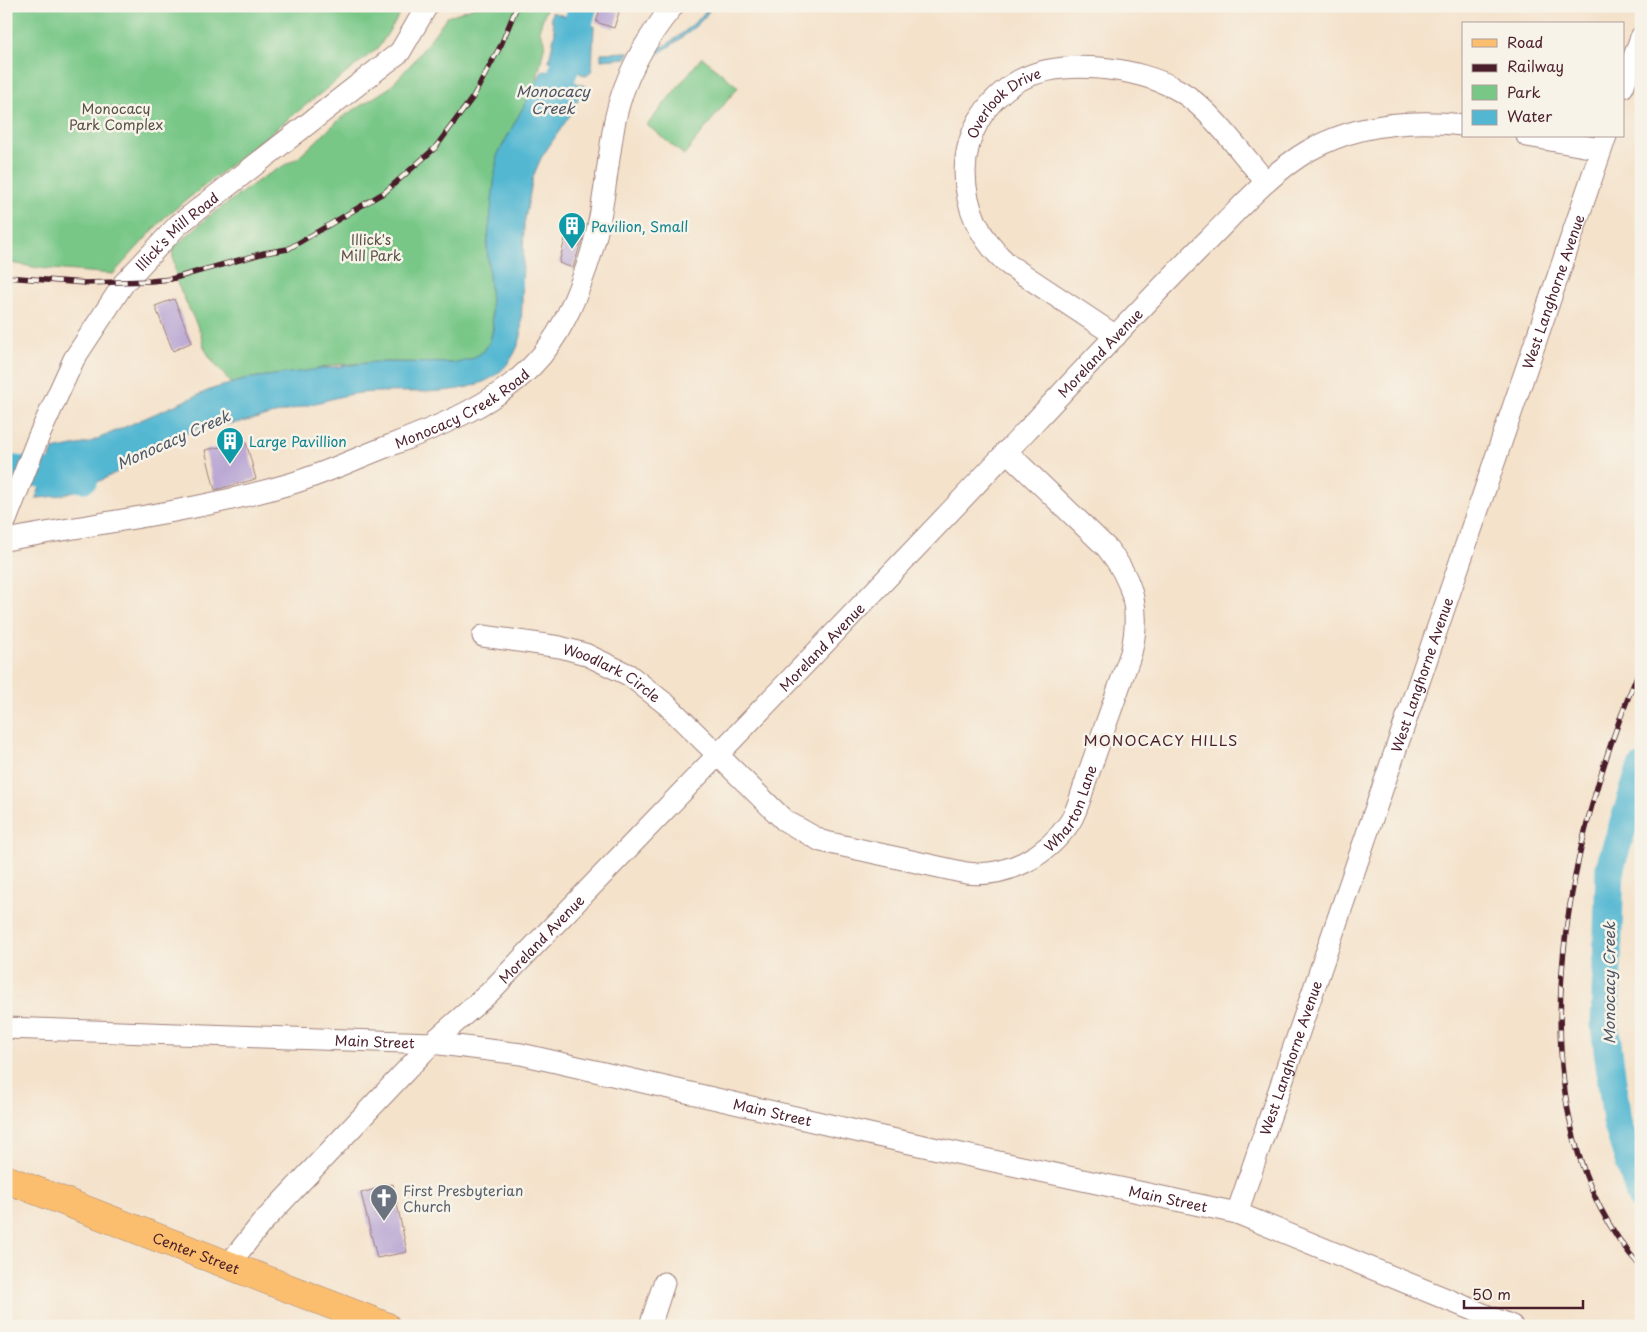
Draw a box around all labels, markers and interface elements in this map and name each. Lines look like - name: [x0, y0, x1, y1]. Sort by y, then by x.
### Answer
- legend: [1462, 22, 1624, 138]
- text: Road: [1507, 30, 1543, 53]
- text: Railway: [1507, 54, 1564, 77]
- street label: Overlook Drive: [961, 62, 1043, 142]
- water label: Monocacy Creek: [516, 79, 591, 119]
- text: Park: [1507, 80, 1541, 103]
- park label: Monocacy Park Complex: [69, 98, 163, 135]
- text: Water: [1507, 104, 1552, 127]
- street label: Illick's Mill Road: [130, 187, 223, 275]
- building icon: Pavilion, Small: [557, 211, 587, 250]
- street label: West Langhorne Avenue: [1516, 211, 1589, 372]
- place label: Pavilion, Small: [591, 216, 688, 237]
- park label: Illick's Mill Park: [341, 229, 402, 266]
- street label: Moreland Avenue: [1052, 303, 1147, 402]
- street label: Monocacy Creek Road: [391, 363, 534, 453]
- water label: Monocacy Creek: [113, 403, 234, 474]
- building icon: Large Pavillion: [215, 426, 245, 465]
- place label: Large Pavillion: [249, 431, 347, 452]
- street label: West Langhorne Avenue: [1385, 594, 1458, 755]
- street label: Moreland Avenue: [774, 598, 869, 696]
- street label: Woodlark Circle: [561, 638, 666, 707]
- district label: MONOCACY HILLS: [1084, 728, 1238, 751]
- street label: Wharton Lane: [1039, 762, 1101, 856]
- street label: Moreland Avenue: [493, 890, 589, 988]
- water label: Monocacy Creek: [1597, 921, 1620, 1044]
- street label: West Langhorne Avenue: [1254, 977, 1327, 1138]
- street label: Main Street: [334, 1029, 415, 1053]
- street label: Main Street: [731, 1093, 814, 1131]
- place label: First Presbyterian Church: [403, 1180, 523, 1217]
- street label: Main Street: [1127, 1180, 1210, 1217]
- church icon: First Presbyterian Church: [369, 1183, 399, 1222]
- street label: Center Street: [150, 1226, 243, 1279]
- scale bar: [1464, 1277, 1583, 1309]
- text: 50 m: [1472, 1282, 1511, 1305]

